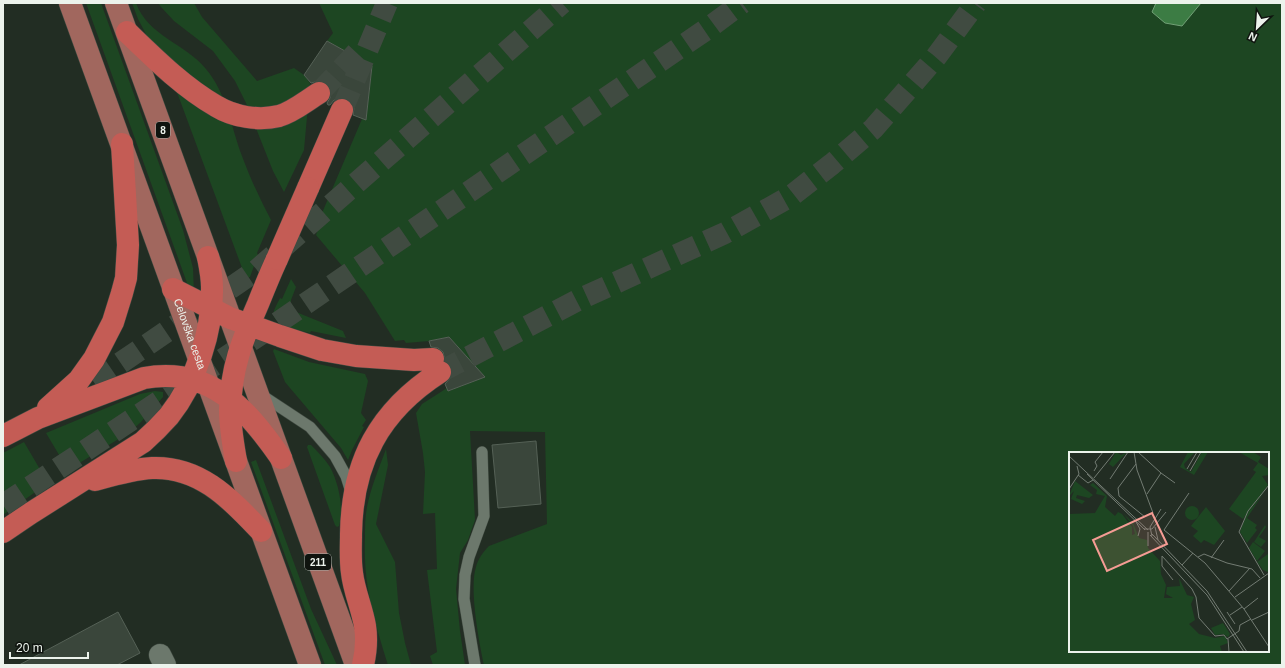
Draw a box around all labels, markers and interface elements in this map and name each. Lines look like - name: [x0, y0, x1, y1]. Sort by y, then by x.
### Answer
- north arrow: [1237, 8, 1277, 48]
- text: N: [1247, 30, 1259, 44]
- road number: 8: [156, 122, 170, 138]
- street label: Celovška cesta: [172, 297, 209, 372]
- inset map: [1069, 452, 1269, 652]
- road number: 211: [305, 554, 331, 570]
- scale bar: [10, 634, 88, 660]
- text: 20 m: [16, 641, 43, 655]

